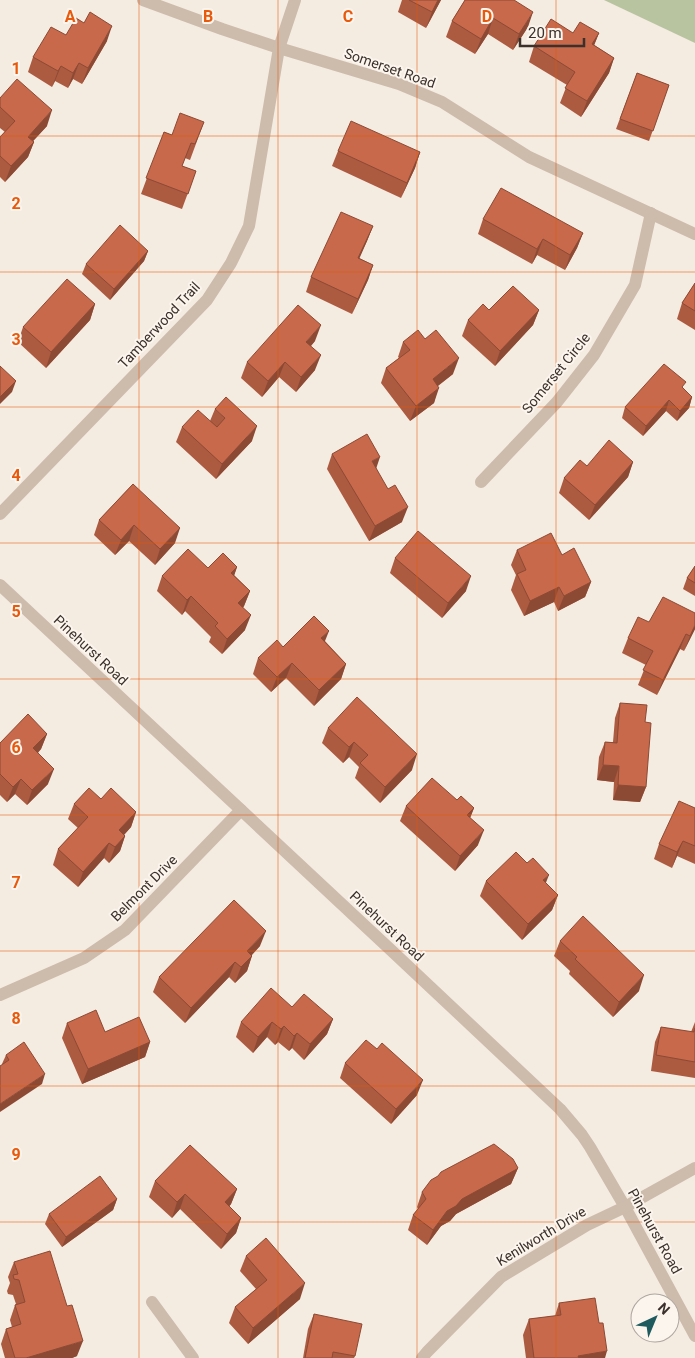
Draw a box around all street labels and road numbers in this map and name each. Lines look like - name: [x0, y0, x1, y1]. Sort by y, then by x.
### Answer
- street label: Somerset Road: [342, 45, 438, 91]
- street label: Tamberwood Trail: [115, 279, 203, 371]
- street label: Somerset Circle: [519, 330, 593, 416]
- street label: Pinehurst Road: [51, 612, 131, 688]
- street label: Belmont Drive: [108, 852, 180, 924]
- street label: Pinehurst Road: [347, 888, 427, 964]
- street label: Pinehurst Road: [625, 1186, 685, 1276]
- street label: Kenilworth Drive: [493, 1203, 589, 1269]

